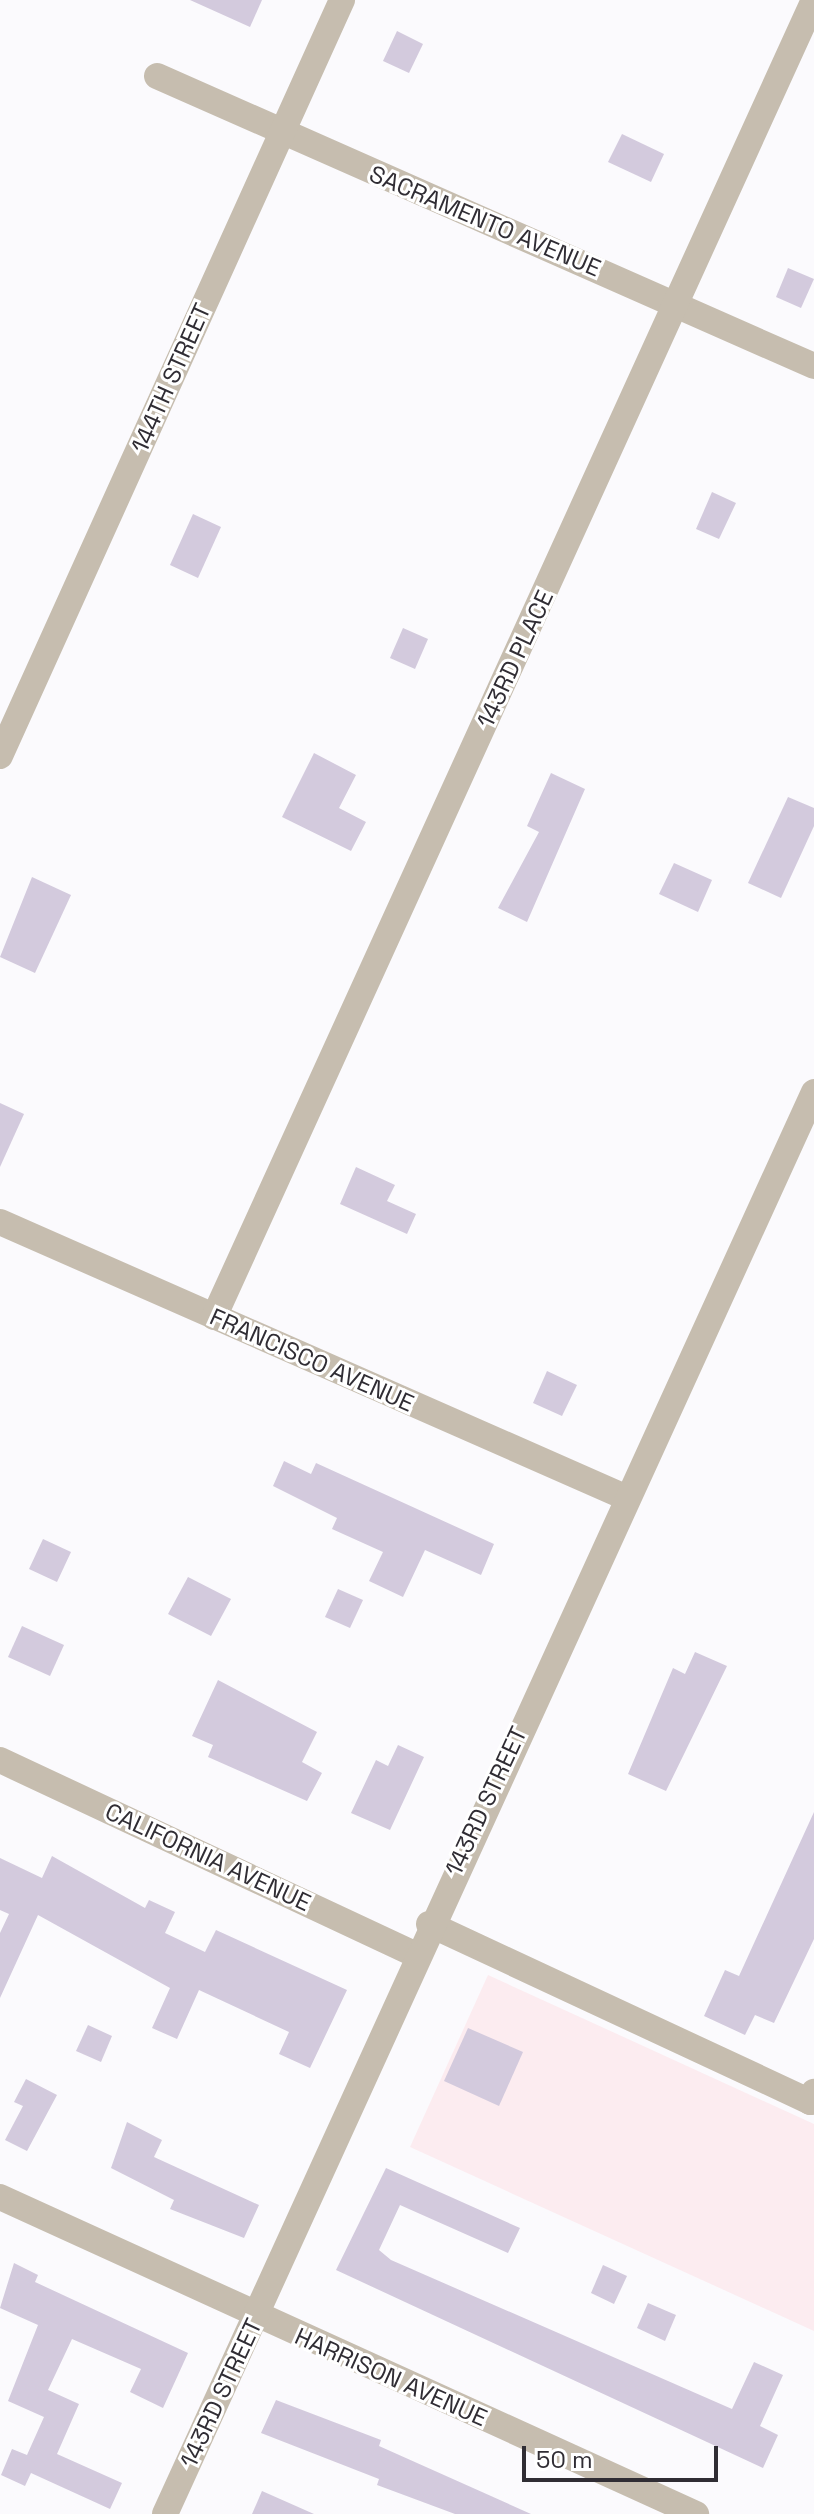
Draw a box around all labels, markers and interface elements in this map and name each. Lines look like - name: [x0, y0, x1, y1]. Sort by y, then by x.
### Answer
- street label: SACRAMENTO AVENUE: [365, 159, 605, 283]
- street label: 144TH STREET: [125, 299, 217, 457]
- street label: 143RD PLACE: [471, 586, 559, 732]
- street label: FRANCISCO AVENUE: [205, 1302, 419, 1418]
- street label: 143RD STREET: [439, 1722, 533, 1880]
- street label: CALIFORNIA AVENUE: [100, 1797, 316, 1917]
- street label: 143RD STREET: [174, 2314, 268, 2472]
- street label: HARRISON AVENUE: [290, 2322, 492, 2432]
- scale bar: [526, 2430, 722, 2480]
- text: 50 m: [536, 2444, 593, 2475]

